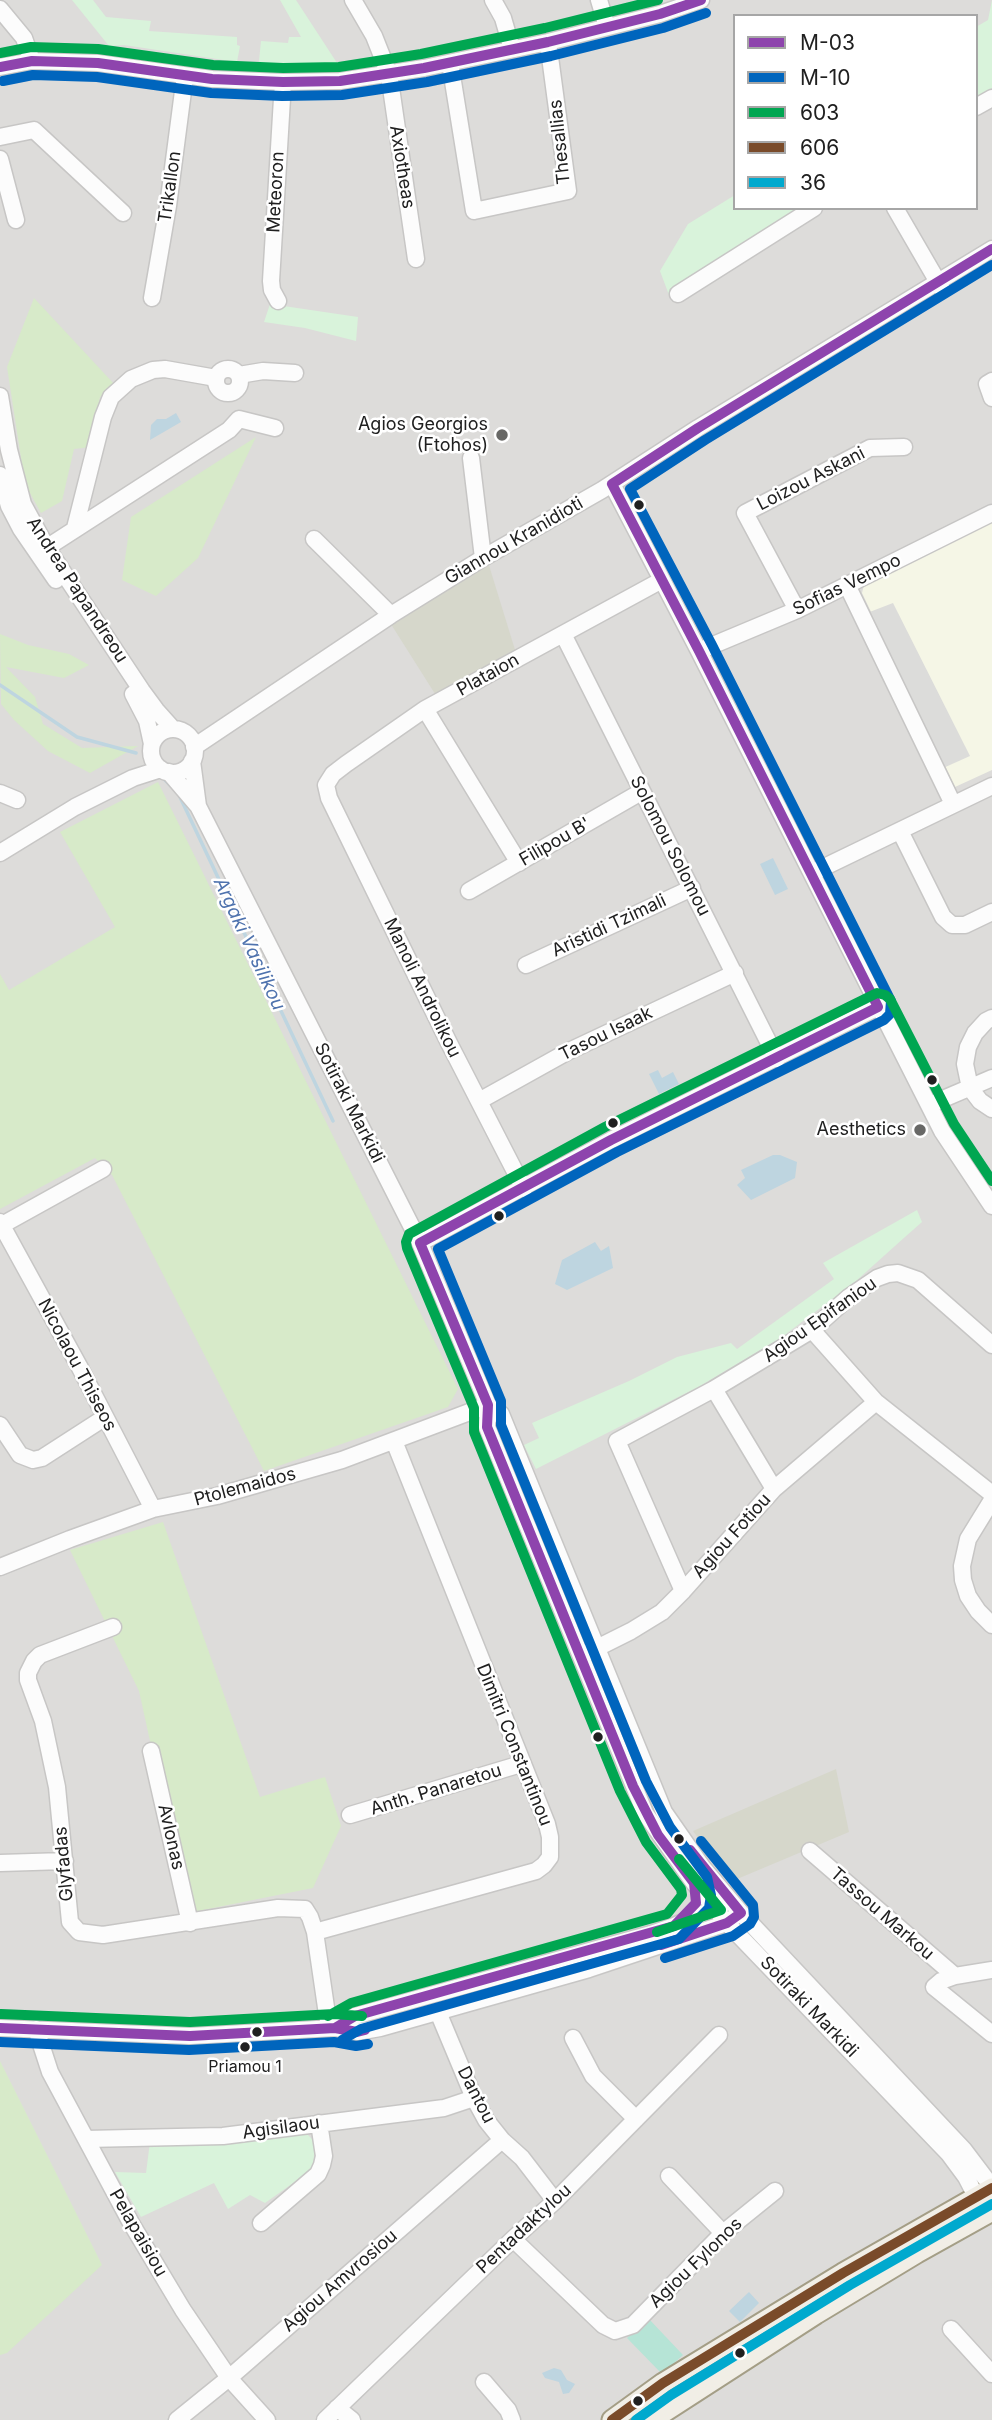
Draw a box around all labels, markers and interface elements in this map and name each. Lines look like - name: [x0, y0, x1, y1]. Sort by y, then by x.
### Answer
- legend: [733, 14, 978, 210]
- text: M-03: [800, 30, 855, 55]
- text: M-10: [800, 65, 850, 90]
- street label: Thesallias: [545, 99, 575, 185]
- text: 603: [800, 100, 839, 125]
- street label: Axiotheas: [385, 124, 419, 210]
- text: 606: [800, 135, 839, 160]
- street label: Trikallon: [154, 150, 186, 224]
- street label: Meteoron: [263, 151, 289, 233]
- text: 36: [800, 170, 826, 195]
- place label: Agios Georgios (Ftohos): [358, 414, 488, 457]
- marker: Agios Georgios (Ftohos): [494, 427, 510, 443]
- street label: Loizou Askani: [753, 442, 869, 516]
- street label: Giannou Kranidioti: [441, 493, 587, 589]
- unlabelled marker: [632, 498, 646, 512]
- street label: Andrea Papandreou: [22, 513, 132, 667]
- street label: Sofias Vempo: [789, 550, 905, 620]
- street label: Plataion: [453, 649, 523, 701]
- street label: Solomou Solomou: [625, 772, 715, 920]
- street label: Filipou B': [516, 813, 594, 871]
- water label: Argaki Vasilikou: [208, 874, 290, 1014]
- street label: Aristidi Tzimali: [548, 890, 670, 962]
- street label: Manoli Androlikou: [379, 915, 465, 1061]
- street label: Tasou Isaak: [556, 1002, 656, 1066]
- street label: Sotiraki Markidi: [309, 1039, 389, 1167]
- unlabelled marker: [925, 1073, 939, 1087]
- unlabelled marker: [606, 1116, 620, 1130]
- place label: Aesthetics: [817, 1119, 906, 1141]
- marker: Aesthetics: [912, 1122, 928, 1138]
- unlabelled marker: [492, 1209, 506, 1223]
- street label: Agiou Epifaniou: [759, 1273, 881, 1367]
- street label: Nicolaou Thiseos: [33, 1295, 121, 1435]
- street label: Ptolemaidos: [192, 1463, 298, 1511]
- street label: Agiou Fotiou: [688, 1489, 776, 1583]
- street label: Dimitri Constantinou: [472, 1661, 556, 1829]
- unlabelled marker: [591, 1730, 605, 1744]
- street label: Anth. Panaretou: [368, 1760, 504, 1820]
- street label: Avlonas: [153, 1802, 189, 1872]
- street label: Glyfadas: [50, 1826, 78, 1902]
- unlabelled marker: [672, 1832, 686, 1846]
- street label: Tassou Markou: [826, 1863, 938, 1965]
- street label: Sotiraki Markidi: [755, 1952, 863, 2062]
- unlabelled marker: [250, 2025, 264, 2039]
- marker: Priamou 1: [238, 2040, 252, 2054]
- place label: Priamou 1: [208, 2057, 282, 2077]
- street label: Dantou: [453, 2063, 499, 2127]
- street label: Agisilaou: [241, 2112, 321, 2144]
- street label: Pentadaktylou: [472, 2180, 576, 2278]
- street label: Pelapaisiou: [104, 2185, 172, 2281]
- street label: Agiou Fylonos: [645, 2213, 747, 2313]
- street label: Agiou Amvrosiou: [278, 2225, 402, 2337]
- unlabelled marker: [733, 2346, 747, 2360]
- unlabelled marker: [631, 2394, 645, 2408]

